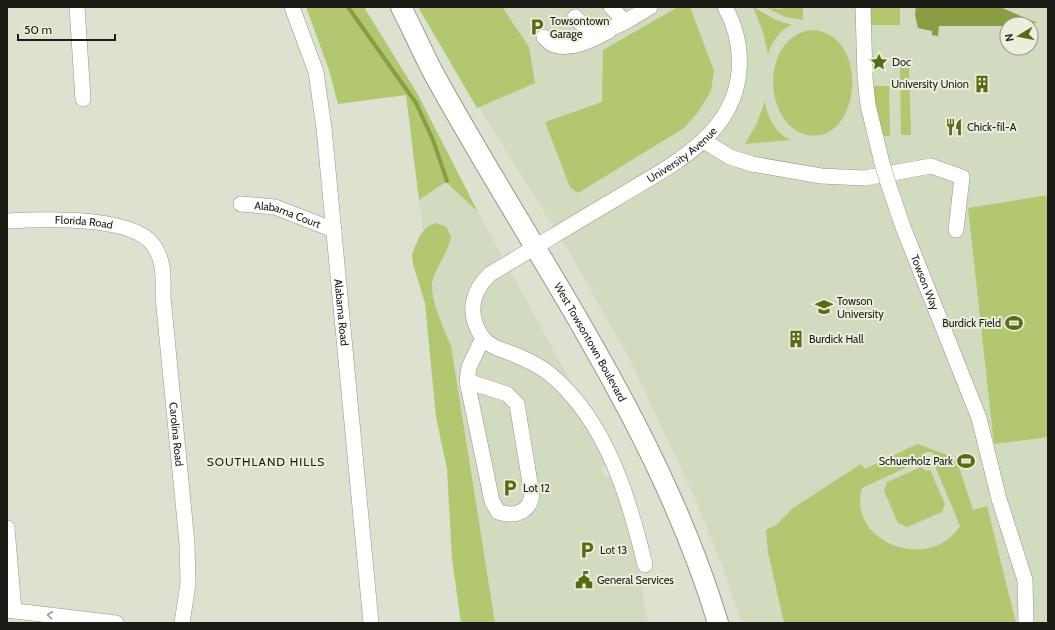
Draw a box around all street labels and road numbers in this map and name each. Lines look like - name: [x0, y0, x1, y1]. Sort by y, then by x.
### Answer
- street label: University Avenue: [644, 124, 720, 186]
- street label: Alabama Court: [254, 198, 323, 231]
- street label: Florida Road: [55, 213, 114, 232]
- street label: Towson Way: [908, 252, 943, 313]
- street label: Alabama Road: [331, 278, 352, 346]
- street label: West Towsontown Boulevard: [551, 280, 630, 404]
- street label: Carolina Road: [166, 401, 186, 467]

